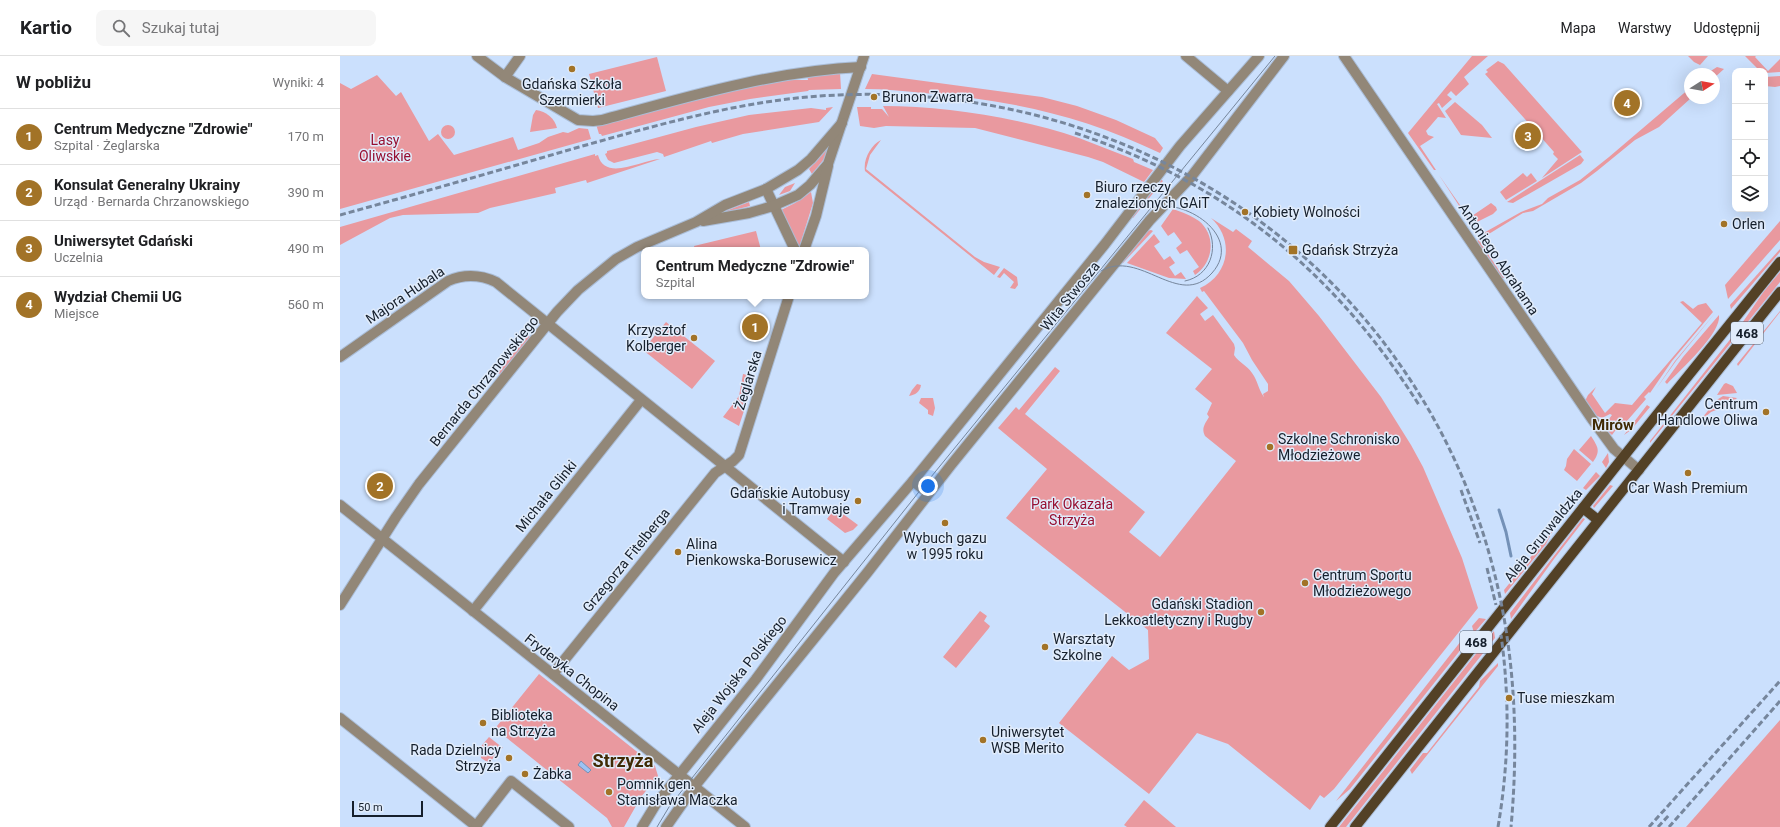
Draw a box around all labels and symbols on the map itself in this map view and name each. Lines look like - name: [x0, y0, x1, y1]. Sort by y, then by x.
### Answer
- marker: Gdańska Szkoła Szermierki: [567, 64, 577, 74]
- north arrow: [1684, 68, 1720, 104]
- place label: Gdańska Szkoła Szermierki: [522, 76, 622, 108]
- pin: 4: [1614, 88, 1640, 118]
- place label: Brunon Zwarra: [882, 89, 973, 105]
- marker: Brunon Zwarra: [869, 92, 879, 102]
- pin: 3: [1515, 121, 1541, 151]
- park label: Lasy Oliwskie: [359, 132, 411, 164]
- place label: Biuro rzeczy znalezionych GAiT: [1095, 179, 1210, 211]
- marker: Biuro rzeczy znalezionych GAiT: [1082, 190, 1092, 200]
- street label: Antoniego Abrahama: [1456, 200, 1542, 318]
- place label: Kobiety Wolności: [1253, 204, 1360, 220]
- marker: Kobiety Wolności: [1240, 207, 1250, 217]
- place label: Orlen: [1732, 216, 1765, 232]
- marker: Orlen: [1719, 219, 1729, 229]
- place label: Gdańsk Strzyża: [1302, 242, 1398, 258]
- marker: Gdańsk Strzyża: [1287, 244, 1299, 256]
- street label: Wita Stwosza: [1037, 258, 1103, 334]
- street label: Majora Hubala: [363, 263, 447, 327]
- pin: 1: [742, 312, 768, 342]
- street label: Bernarda Chrzanowskiego: [426, 313, 542, 449]
- place label: Krzysztof Kolberger: [626, 322, 686, 354]
- road number: 468: [1731, 322, 1763, 344]
- marker: Krzysztof Kolberger: [689, 333, 699, 343]
- street label: Żeglarska: [731, 348, 765, 412]
- place label: Centrum Handlowe Oliwa: [1657, 396, 1758, 428]
- marker: Centrum Handlowe Oliwa: [1761, 407, 1771, 417]
- district label: Mirów: [1592, 416, 1634, 434]
- place label: Szkolne Schronisko Młodzieżowe: [1278, 431, 1400, 463]
- marker: Szkolne Schronisko Młodzieżowe: [1265, 442, 1275, 452]
- street label: Michała Glinki: [512, 457, 580, 535]
- marker: Car Wash Premium: [1683, 468, 1693, 478]
- pin: 2: [367, 471, 393, 501]
- your location: [918, 476, 938, 496]
- place label: Car Wash Premium: [1628, 480, 1748, 496]
- place label: Gdańskie Autobusy i Tramwaje: [730, 485, 850, 517]
- street label: Aleja Grunwaldzka: [1501, 485, 1585, 585]
- marker: Gdańskie Autobusy i Tramwaje: [853, 496, 863, 506]
- park label: Park Okazała Strzyża: [1031, 496, 1113, 528]
- street label: Grzegorza Fitelberga: [579, 505, 673, 615]
- marker: Wybuch gazu w 1995 roku: [940, 518, 950, 528]
- place label: Wybuch gazu w 1995 roku: [903, 530, 987, 562]
- place label: Alina Pienkowska-Borusewicz: [686, 536, 837, 568]
- marker: Alina Pienkowska-Borusewicz: [673, 547, 683, 557]
- place label: Centrum Sportu Młodzieżowego: [1313, 567, 1412, 599]
- marker: Centrum Sportu Młodzieżowego: [1300, 578, 1310, 588]
- place label: Gdański Stadion Lekkoatletyczny i Rugby: [1104, 596, 1253, 628]
- marker: Gdański Stadion Lekkoatletyczny i Rugby: [1256, 607, 1266, 617]
- street label: Aleja Wojska Polskiego: [688, 612, 790, 736]
- street label: Fryderyka Chopina: [522, 630, 622, 714]
- place label: Warsztaty Szkolne: [1053, 631, 1116, 663]
- road number: 468: [1460, 631, 1492, 653]
- marker: Warsztaty Szkolne: [1040, 642, 1050, 652]
- place label: Tuse mieszkam: [1517, 690, 1615, 706]
- marker: Tuse mieszkam: [1504, 693, 1514, 703]
- place label: Biblioteka na Strzyża: [491, 707, 556, 739]
- marker: Biblioteka na Strzyża: [478, 718, 488, 728]
- place label: Uniwersytet WSB Merito: [991, 724, 1065, 756]
- marker: Uniwersytet WSB Merito: [978, 735, 988, 745]
- place label: Rada Dzielnicy Strzyża: [410, 742, 501, 774]
- district label: Strzyża: [593, 750, 654, 771]
- marker: Rada Dzielnicy Strzyża: [504, 753, 514, 763]
- place label: Żabka: [533, 766, 572, 782]
- marker: Żabka: [520, 769, 530, 779]
- place label: Pomnik gen. Stanisława Maczka: [617, 776, 738, 808]
- marker: Pomnik gen. Stanisława Maczka: [604, 787, 614, 797]
- scale bar: [352, 799, 423, 818]

